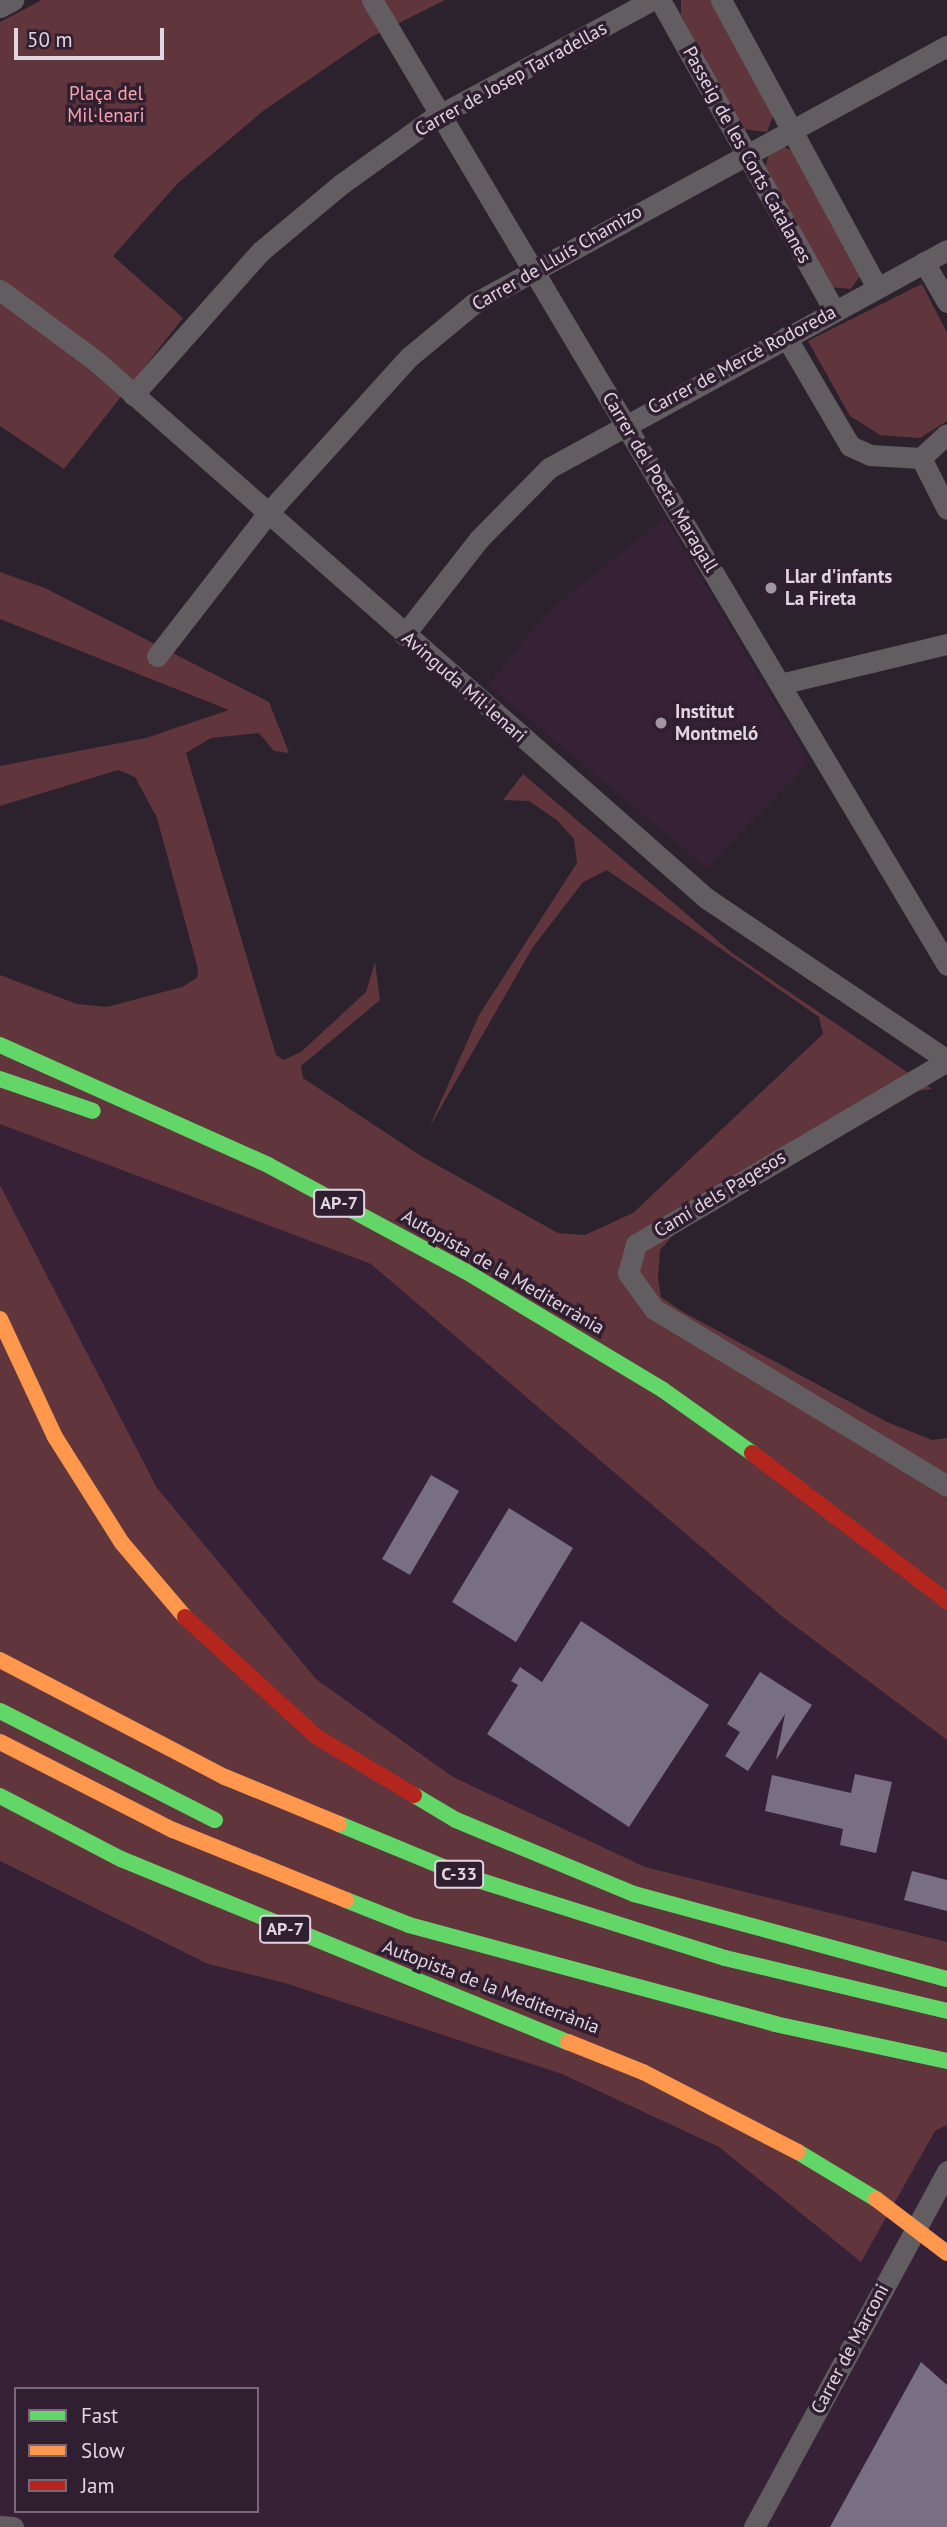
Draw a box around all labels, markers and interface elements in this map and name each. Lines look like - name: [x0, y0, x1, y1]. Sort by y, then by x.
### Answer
- scale bar: [18, 14, 168, 58]
- street label: Carrer de Josep Tarradellas: [411, 17, 611, 141]
- text: 50 m: [27, 26, 73, 53]
- street label: Passeig de les Corts Catalanes: [678, 43, 816, 267]
- park label: Plaça del Mil·lenari: [67, 83, 145, 127]
- street label: Carrer de Lluís Chamizo: [468, 200, 646, 316]
- street label: Carrer de Mercè Rodoreda: [644, 301, 840, 419]
- street label: Carrer del Poeta Maragall: [597, 388, 723, 576]
- place label: Llar d'infants La Fireta: [785, 566, 892, 610]
- marker: Llar d'infants La Fireta: [763, 580, 779, 596]
- street label: Avinguda Mil·lenari: [397, 627, 531, 747]
- place label: Institut Montmeló: [675, 701, 758, 745]
- marker: Institut Montmeló: [653, 715, 669, 731]
- street label: Camí dels Pagesos: [650, 1146, 790, 1242]
- road number: AP-7: [313, 1188, 365, 1218]
- street label: Autopista de la Mediterrània: [398, 1205, 608, 1339]
- road number: C-33: [433, 1860, 485, 1888]
- road number: AP-7: [259, 1914, 311, 1943]
- street label: Autopista de la Mediterrània: [379, 1935, 603, 2039]
- street label: Carrer de Marconi: [806, 2280, 894, 2418]
- legend: [14, 2387, 259, 2513]
- text: Fast: [81, 2402, 118, 2429]
- text: Slow: [81, 2437, 125, 2464]
- text: Jam: [81, 2472, 115, 2499]

